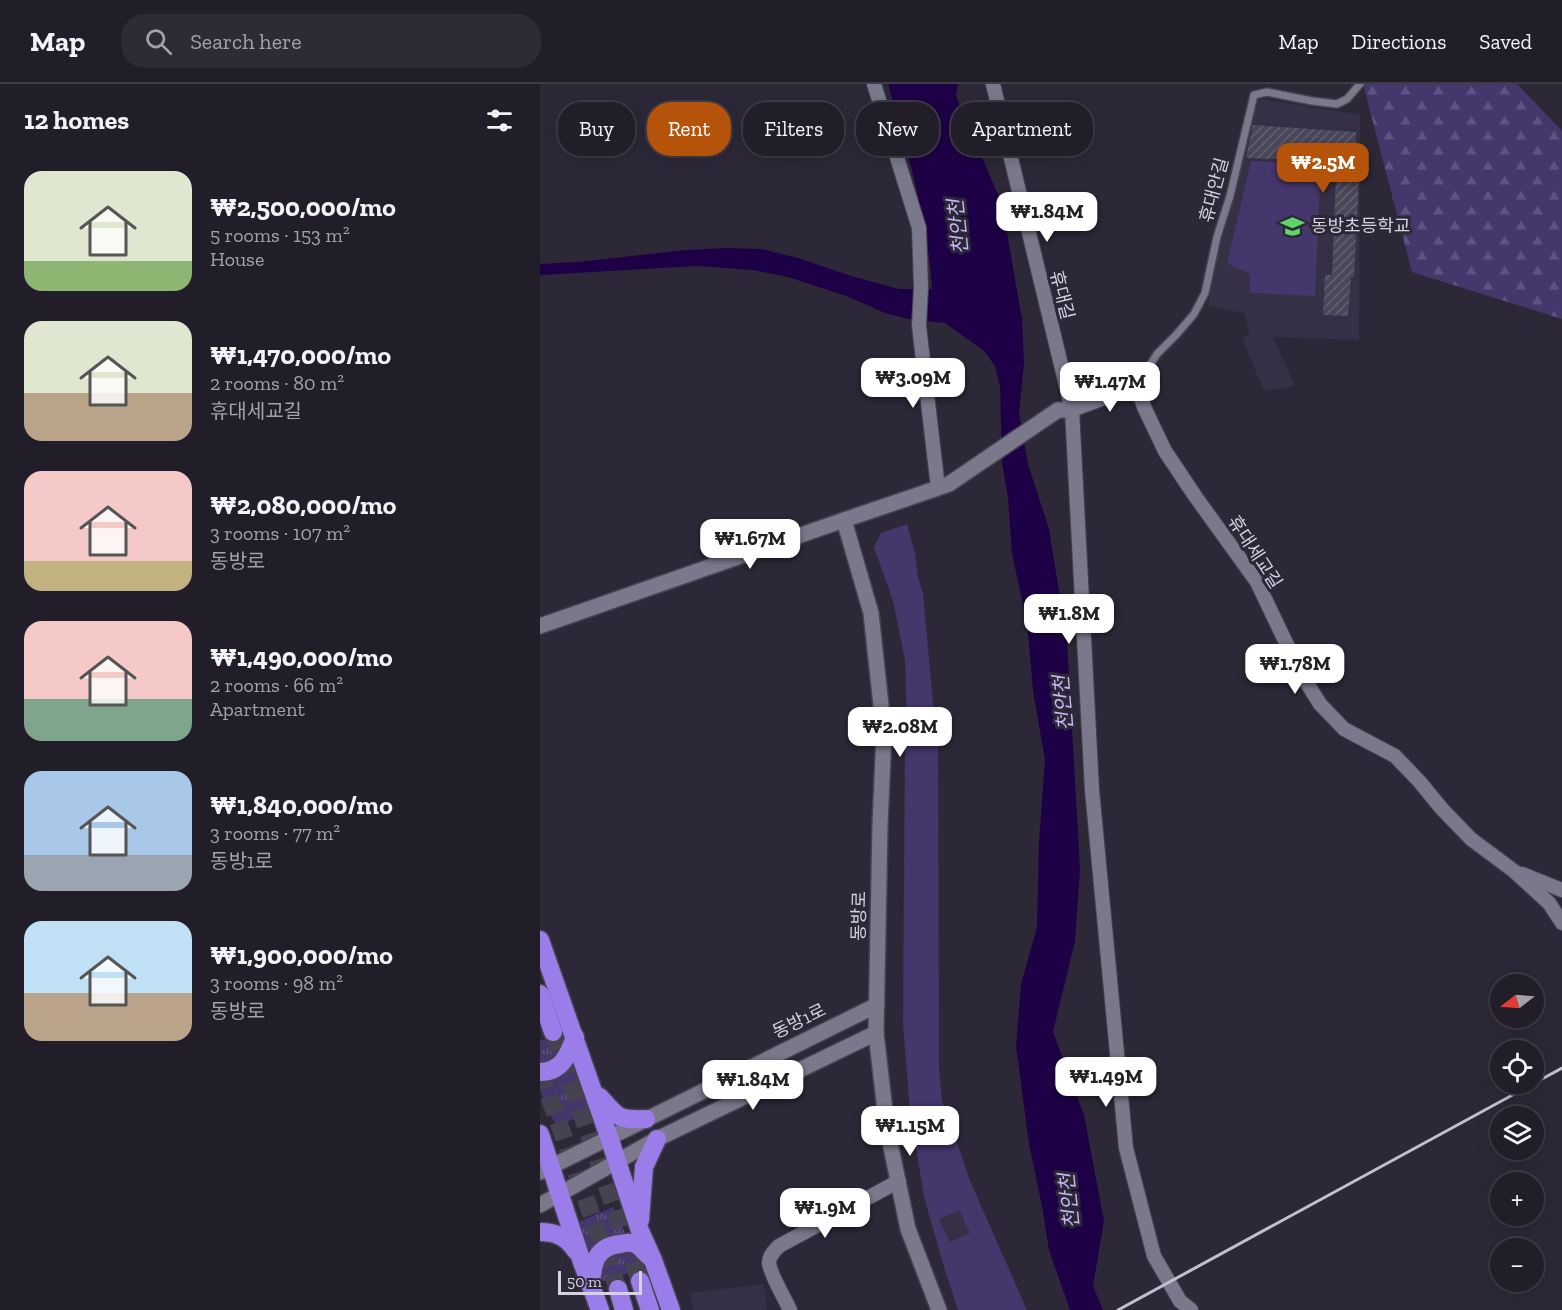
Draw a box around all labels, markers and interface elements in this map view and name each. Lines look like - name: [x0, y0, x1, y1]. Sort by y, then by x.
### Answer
- search box: [121, 14, 541, 68]
- text: Map: [30, 25, 85, 58]
- icon: search: [142, 25, 175, 58]
- text: Search here: [190, 28, 302, 55]
- text: Map: [1279, 29, 1319, 54]
- text: Directions: [1352, 29, 1446, 54]
- text: Saved: [1479, 29, 1532, 54]
- chip: Buy: [558, 102, 635, 156]
- chip: Rent: [647, 102, 731, 156]
- chip: Filters: [743, 102, 844, 156]
- chip: New: [856, 102, 939, 156]
- chip: Apartment: [951, 102, 1093, 156]
- text: 12 homes: [24, 104, 129, 136]
- icon: filters: [483, 104, 516, 137]
- pin: ₩2.5M: [1281, 143, 1365, 194]
- text: ₩2.5M: [1291, 150, 1355, 174]
- street label: 휴대안길: [1195, 155, 1233, 225]
- text: ₩2,500,000/mo: [210, 191, 396, 223]
- pin: ₩1.84M: [998, 192, 1096, 243]
- icon: home: [72, 195, 144, 267]
- water label: 천안천: [943, 196, 973, 256]
- text: ₩1.84M: [1010, 199, 1084, 223]
- school or university icon: 동방초등학교: [1280, 213, 1306, 239]
- place label: 동방초등학교: [1311, 215, 1410, 237]
- text: 5 rooms · 153 m²: [210, 223, 350, 247]
- text: House: [210, 247, 264, 271]
- street label: 휴대길: [1045, 268, 1079, 322]
- text: ₩1,470,000/mo: [210, 339, 391, 371]
- icon: home: [72, 345, 144, 417]
- pin: ₩3.09M: [864, 358, 962, 409]
- pin: ₩1.47M: [1061, 362, 1159, 413]
- text: ₩3.09M: [875, 365, 951, 389]
- text: ₩1.47M: [1074, 369, 1146, 393]
- text: 2 rooms · 80 m²: [210, 371, 344, 395]
- text: 휴대세교길: [210, 399, 302, 423]
- text: ₩2,080,000/mo: [210, 489, 396, 521]
- icon: home: [72, 495, 144, 567]
- street label: 휴대세교길: [1223, 511, 1287, 593]
- pin: ₩1.67M: [701, 519, 799, 570]
- text: 3 rooms · 107 m²: [210, 521, 350, 545]
- text: ₩1.67M: [714, 526, 786, 550]
- text: 동방로: [210, 549, 265, 573]
- pin: ₩1.8M: [1027, 594, 1111, 645]
- text: ₩1.8M: [1038, 601, 1100, 625]
- text: ₩1,490,000/mo: [210, 641, 393, 673]
- pin: ₩1.78M: [1246, 644, 1344, 695]
- icon: home: [72, 645, 144, 717]
- text: ₩1.78M: [1259, 651, 1331, 675]
- water label: 천안천: [1048, 672, 1077, 732]
- text: 2 rooms · 66 m²: [210, 673, 343, 697]
- text: Apartment: [210, 697, 305, 721]
- pin: ₩2.08M: [851, 707, 949, 758]
- text: ₩2.08M: [862, 714, 938, 738]
- text: ₩1,840,000/mo: [210, 789, 393, 821]
- icon: home: [72, 795, 144, 867]
- text: 3 rooms · 77 m²: [210, 821, 340, 845]
- text: 동방1로: [210, 849, 273, 873]
- street label: 동방로: [848, 891, 870, 941]
- text: ₩1,900,000/mo: [210, 939, 393, 971]
- icon: home: [72, 945, 144, 1017]
- text: 3 rooms · 98 m²: [210, 971, 343, 995]
- north arrow: [1490, 974, 1544, 1028]
- map controls: [1490, 974, 1544, 1292]
- text: 동방로: [210, 999, 265, 1023]
- street label: 동방1로: [769, 999, 829, 1043]
- button: locate: [1490, 1040, 1544, 1094]
- pin: ₩1.49M: [1057, 1057, 1155, 1108]
- pin: ₩1.84M: [704, 1060, 802, 1111]
- text: ₩1.49M: [1069, 1064, 1143, 1088]
- text: ₩1.84M: [716, 1067, 790, 1091]
- pin: ₩1.15M: [861, 1106, 959, 1157]
- button: layers: [1490, 1106, 1544, 1160]
- text: ₩1.15M: [875, 1113, 945, 1137]
- water label: 천안천: [1054, 1170, 1084, 1230]
- button: +: [1490, 1172, 1544, 1226]
- pin: ₩1.9M: [783, 1188, 867, 1239]
- text: ₩1.9M: [794, 1195, 856, 1219]
- button: −: [1490, 1238, 1544, 1292]
- scale bar: [558, 1268, 642, 1296]
- text: 50 m: [567, 1272, 602, 1291]

